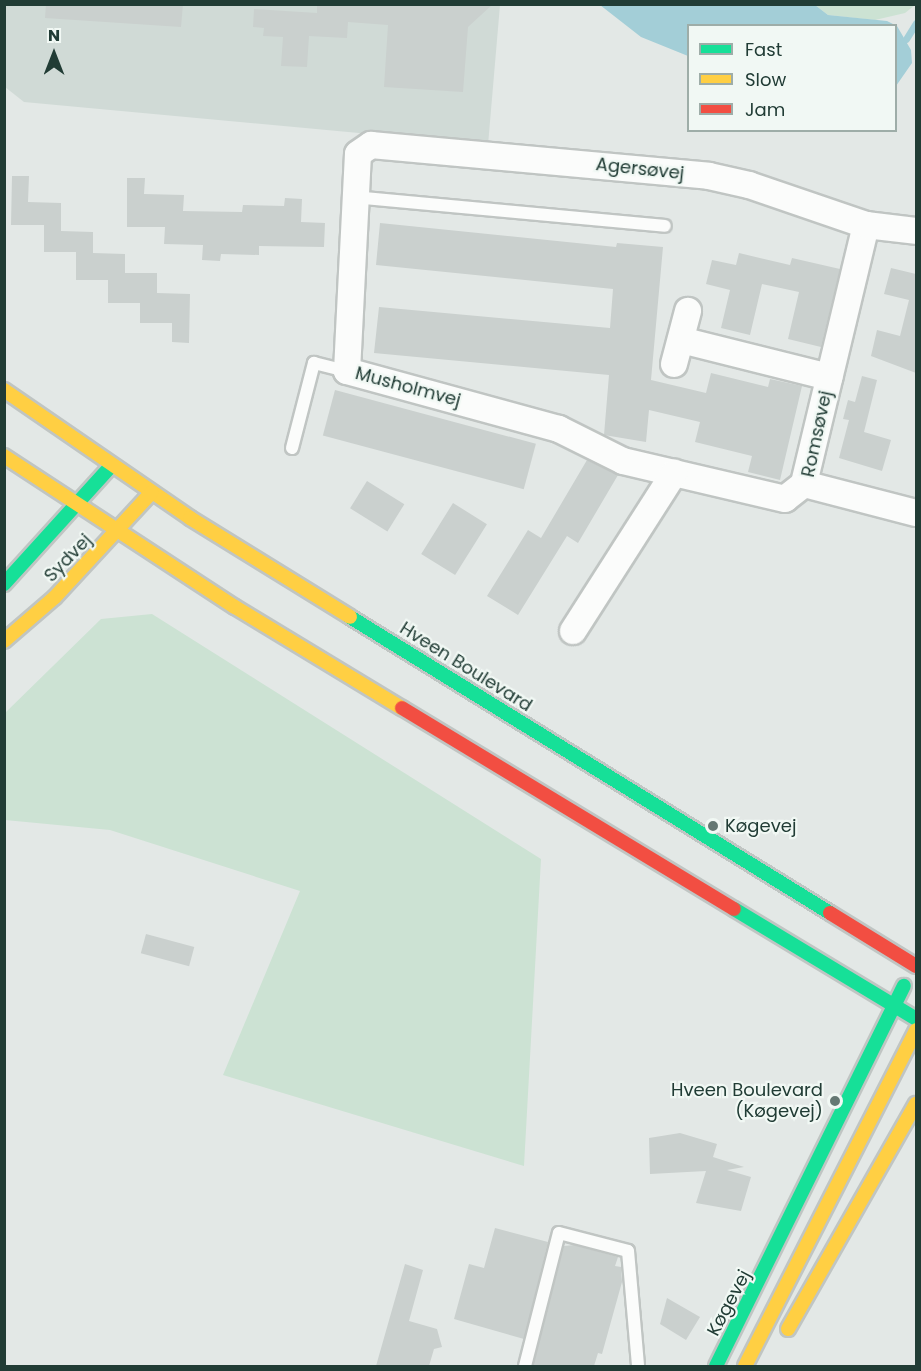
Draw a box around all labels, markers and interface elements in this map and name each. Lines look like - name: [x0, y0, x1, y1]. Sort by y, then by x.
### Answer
- north arrow: [24, 24, 84, 84]
- text: N: [48, 24, 60, 47]
- legend: [687, 24, 897, 132]
- text: Fast: [745, 37, 782, 62]
- text: Slow: [745, 67, 786, 92]
- text: Jam: [745, 97, 785, 122]
- street label: Agersøvej: [595, 154, 685, 184]
- street label: Musholmvej: [353, 363, 463, 411]
- street label: Romsøvej: [797, 389, 837, 479]
- street label: Sydvej: [40, 529, 96, 587]
- street label: Hveen Boulevard: [396, 618, 536, 716]
- place label: Køgevej: [725, 815, 796, 837]
- marker: Køgevej: [706, 819, 720, 833]
- place label: Hveen Boulevard (Køgevej): [671, 1080, 823, 1122]
- marker: Hveen Boulevard (Køgevej): [828, 1094, 842, 1108]
- street label: Køgevej: [703, 1266, 755, 1340]

